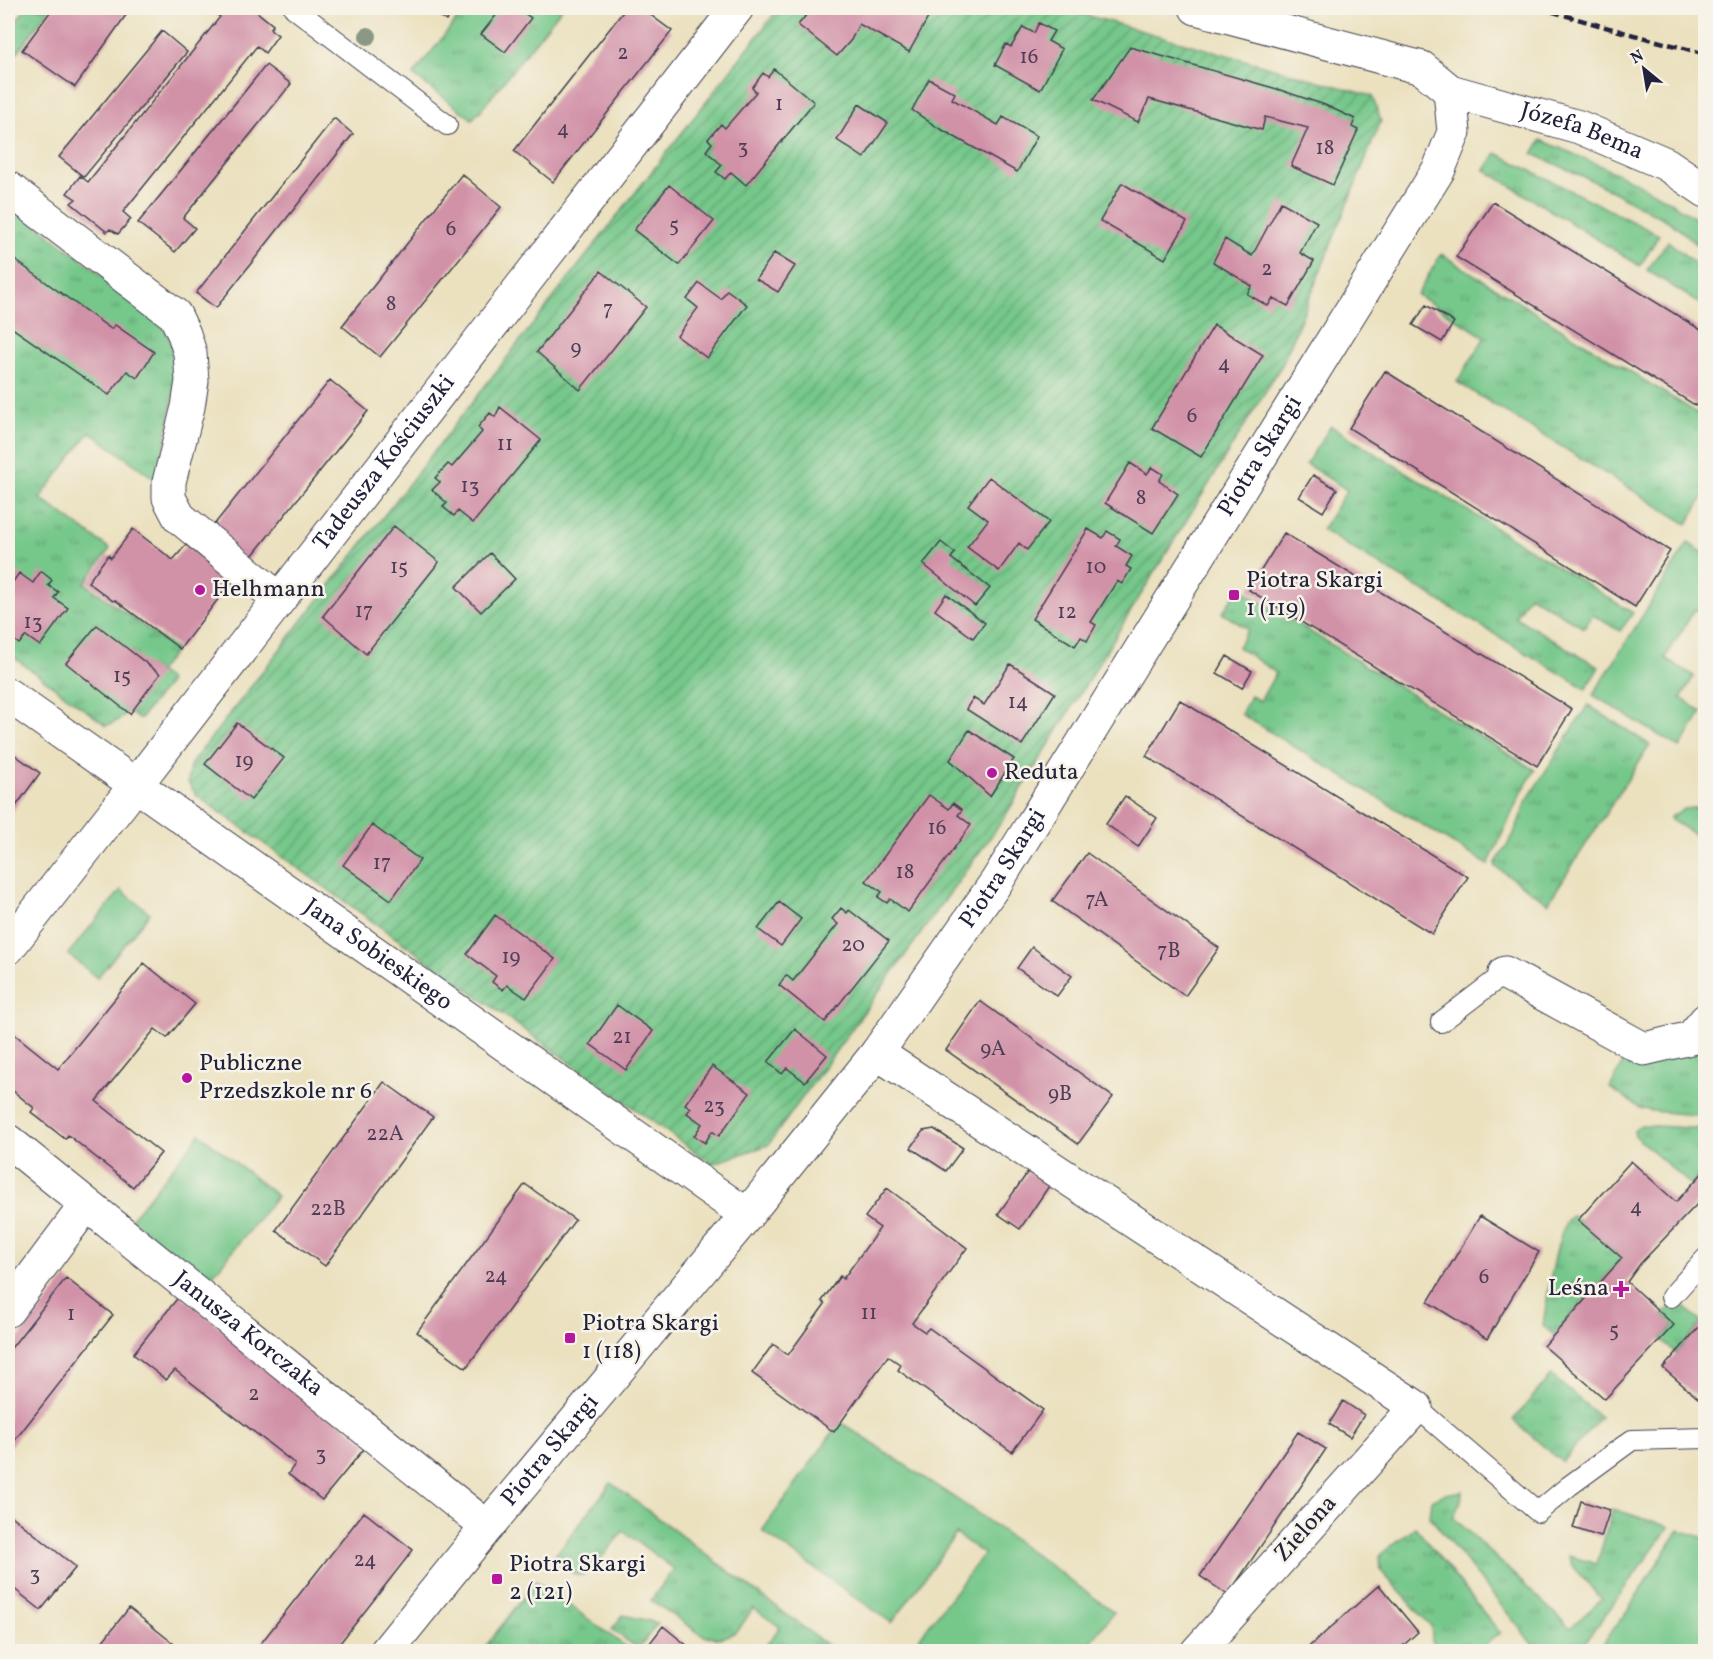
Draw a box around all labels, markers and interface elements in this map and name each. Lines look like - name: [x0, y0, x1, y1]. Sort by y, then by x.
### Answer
- house number: 2: [617, 39, 629, 68]
- north arrow: [1614, 39, 1674, 99]
- house number: 16: [1020, 43, 1038, 72]
- text: N: [1627, 45, 1648, 70]
- house number: 1: [775, 90, 783, 119]
- street label: Józefa Bema: [1516, 94, 1649, 169]
- house number: 4: [557, 115, 569, 144]
- house number: 3: [738, 133, 748, 162]
- house number: 18: [1316, 134, 1334, 163]
- house number: 5: [669, 211, 679, 240]
- house number: 6: [446, 215, 456, 244]
- house number: 2: [1261, 255, 1273, 284]
- house number: 8: [386, 290, 396, 319]
- house number: 7: [603, 295, 613, 324]
- house number: 9: [571, 334, 582, 363]
- house number: 4: [1218, 350, 1230, 379]
- street label: Tadeusza Kościuszki: [306, 368, 464, 558]
- street label: Piotra Skargi: [1210, 389, 1311, 524]
- house number: 6: [1187, 402, 1197, 431]
- house number: 11: [497, 430, 513, 459]
- house number: 13: [461, 472, 479, 501]
- house number: 8: [1136, 484, 1146, 513]
- house number: 15: [390, 553, 408, 582]
- house number: 10: [1086, 553, 1106, 582]
- place label: Piotra Skargi 1 (119): [1246, 564, 1383, 626]
- place label: Helhmann: [212, 573, 325, 607]
- marker: Helhmann: [193, 583, 207, 597]
- marker: Piotra Skargi 1 (119): [1227, 588, 1241, 602]
- house number: 17: [355, 597, 373, 626]
- house number: 12: [1057, 598, 1077, 627]
- house number: 13: [24, 608, 42, 637]
- house number: 15: [113, 662, 131, 691]
- house number: 14: [1008, 688, 1028, 717]
- house number: 19: [234, 747, 254, 776]
- place label: Reduta: [1004, 756, 1079, 790]
- marker: Reduta: [985, 766, 999, 780]
- street label: Piotra Skargi: [952, 802, 1055, 936]
- house number: 16: [928, 814, 946, 843]
- house number: 17: [373, 849, 391, 878]
- house number: 18: [896, 858, 914, 887]
- house number: 7A: [1086, 886, 1109, 915]
- street label: Jana Sobieskiego: [296, 891, 459, 1020]
- house number: 20: [841, 931, 865, 960]
- house number: 7B: [1157, 937, 1181, 966]
- house number: 19: [501, 943, 521, 972]
- house number: 21: [612, 1023, 632, 1052]
- house number: 9A: [980, 1035, 1006, 1064]
- place label: Publiczne Przedszkole nr 6: [199, 1047, 372, 1109]
- marker: Publiczne Przedszkole nr 6: [180, 1071, 194, 1085]
- house number: 9B: [1048, 1080, 1072, 1109]
- house number: 23: [703, 1092, 725, 1121]
- house number: 22A: [366, 1120, 404, 1149]
- house number: 4: [1630, 1193, 1642, 1222]
- house number: 22B: [310, 1195, 346, 1224]
- house number: 24: [484, 1262, 508, 1291]
- street label: Janusza Korczaka: [165, 1263, 330, 1405]
- house number: 6: [1479, 1263, 1489, 1292]
- place label: Leśna: [1548, 1272, 1609, 1306]
- marker: Leśna: [1614, 1282, 1628, 1296]
- house number: 11: [861, 1299, 877, 1328]
- house number: 1: [67, 1300, 75, 1329]
- place label: Piotra Skargi 1 (118): [582, 1307, 719, 1369]
- house number: 5: [1609, 1316, 1619, 1345]
- marker: Piotra Skargi 1 (118): [563, 1331, 577, 1345]
- house number: 2: [248, 1380, 260, 1409]
- street label: Piotra Skargi: [494, 1387, 608, 1514]
- house number: 3: [316, 1440, 326, 1469]
- street label: Zielona: [1267, 1488, 1345, 1570]
- house number: 24: [353, 1546, 377, 1575]
- place label: Piotra Skargi 2 (121): [509, 1548, 646, 1610]
- house number: 3: [30, 1560, 40, 1589]
- marker: Piotra Skargi 2 (121): [490, 1572, 504, 1586]

